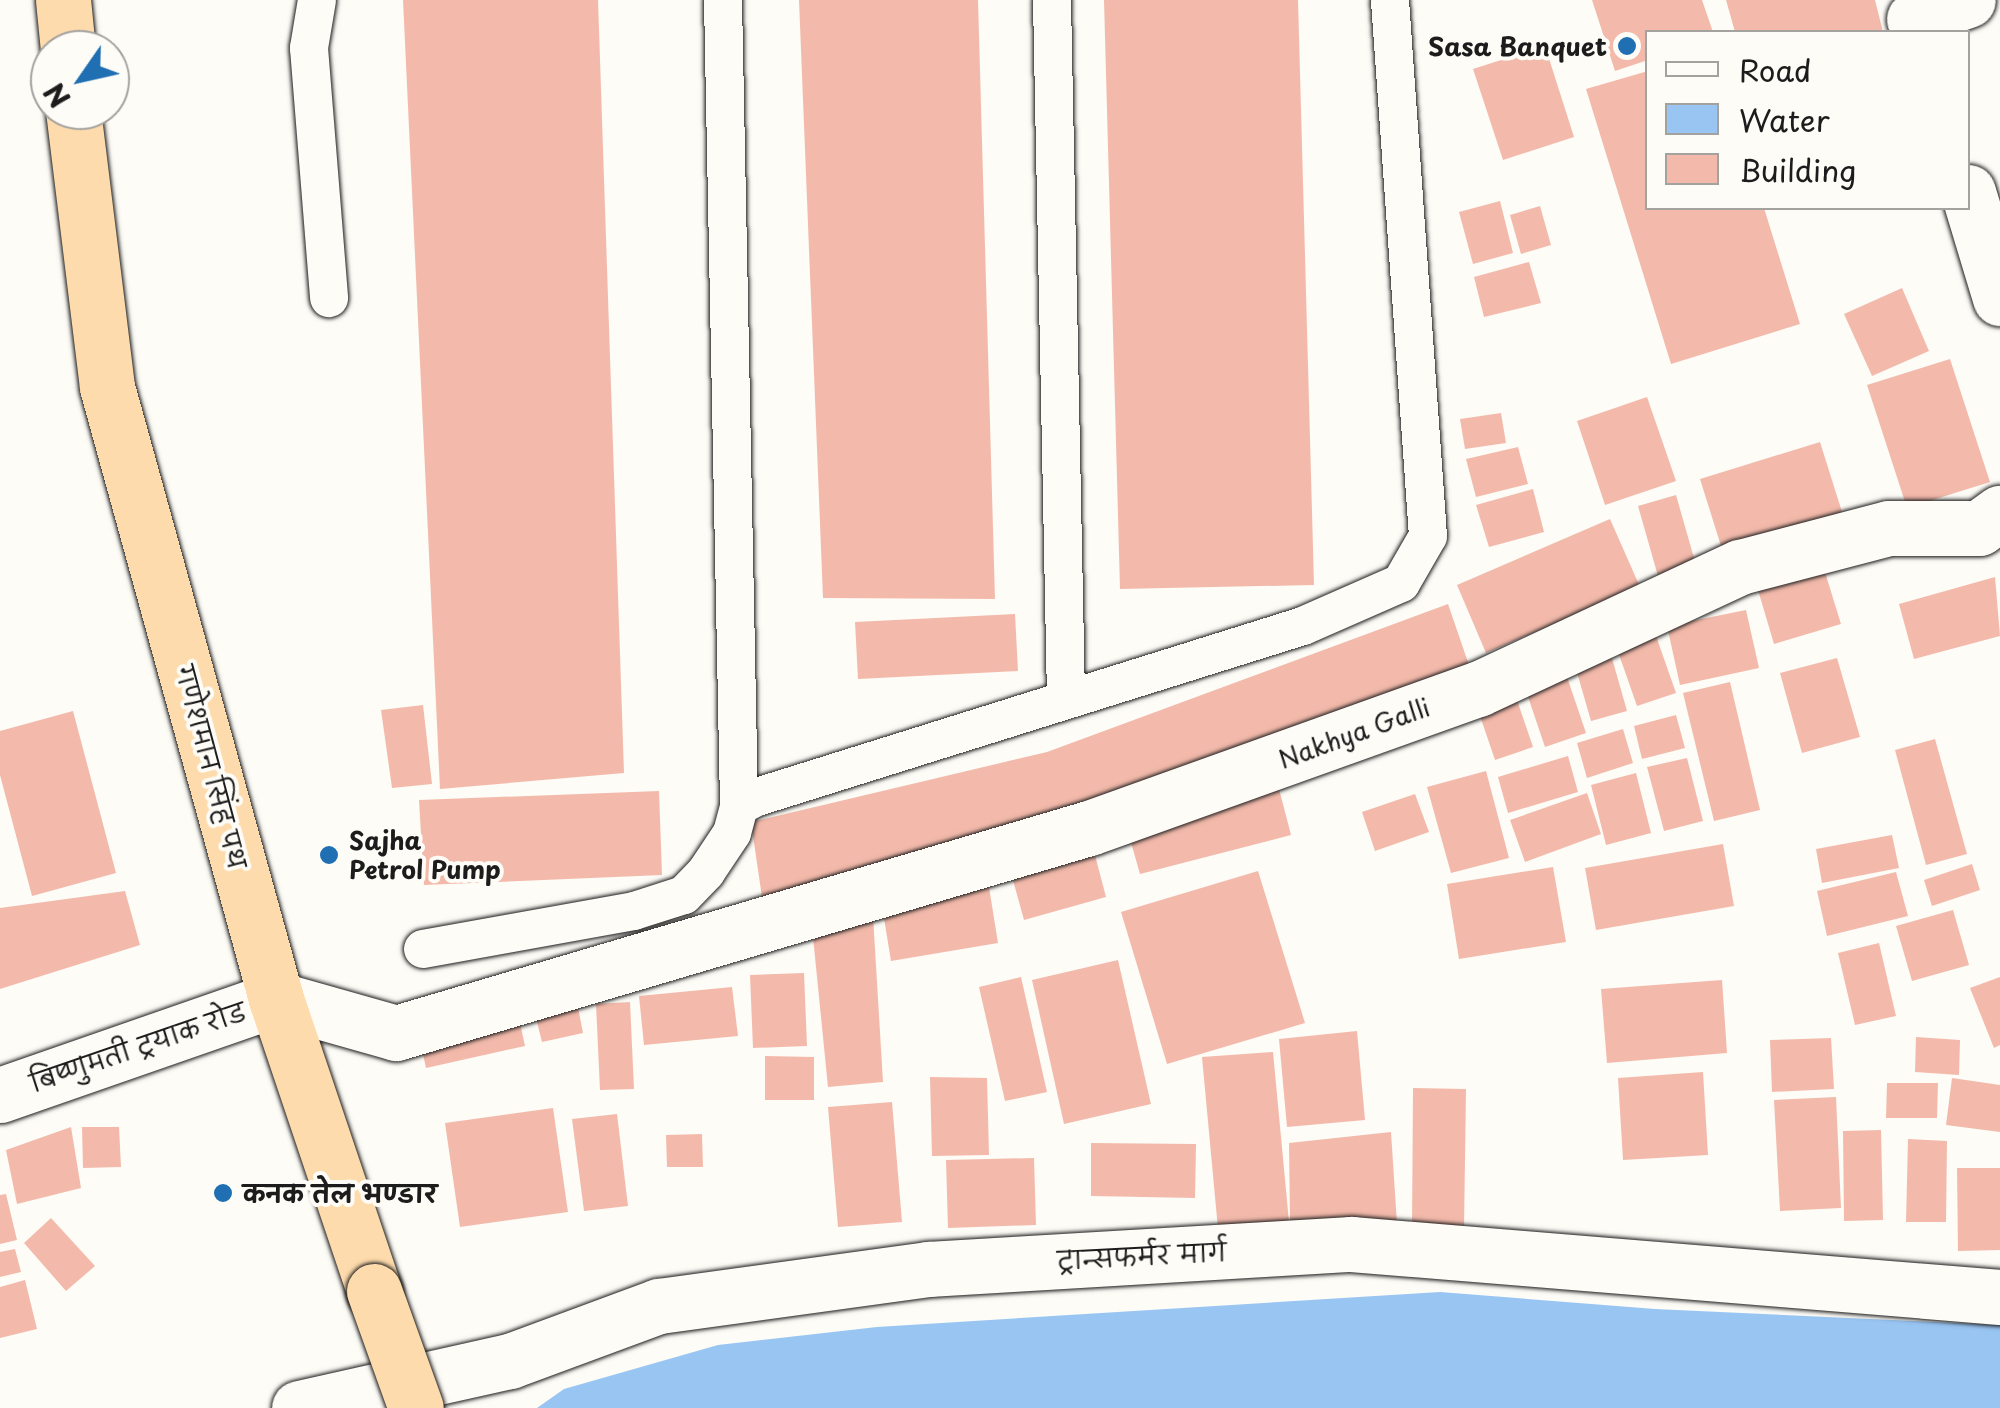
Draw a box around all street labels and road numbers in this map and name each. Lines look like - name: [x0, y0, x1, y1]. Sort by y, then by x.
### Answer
- street label: गणेशमान सिंह पथ: [169, 662, 253, 872]
- street label: Nakhya Galli: [1273, 691, 1435, 775]
- street label: बिष्णुमती ट्रयाक रोड: [26, 996, 250, 1098]
- street label: ट्रान्सफर्मर मार्ग: [1057, 1237, 1227, 1275]

